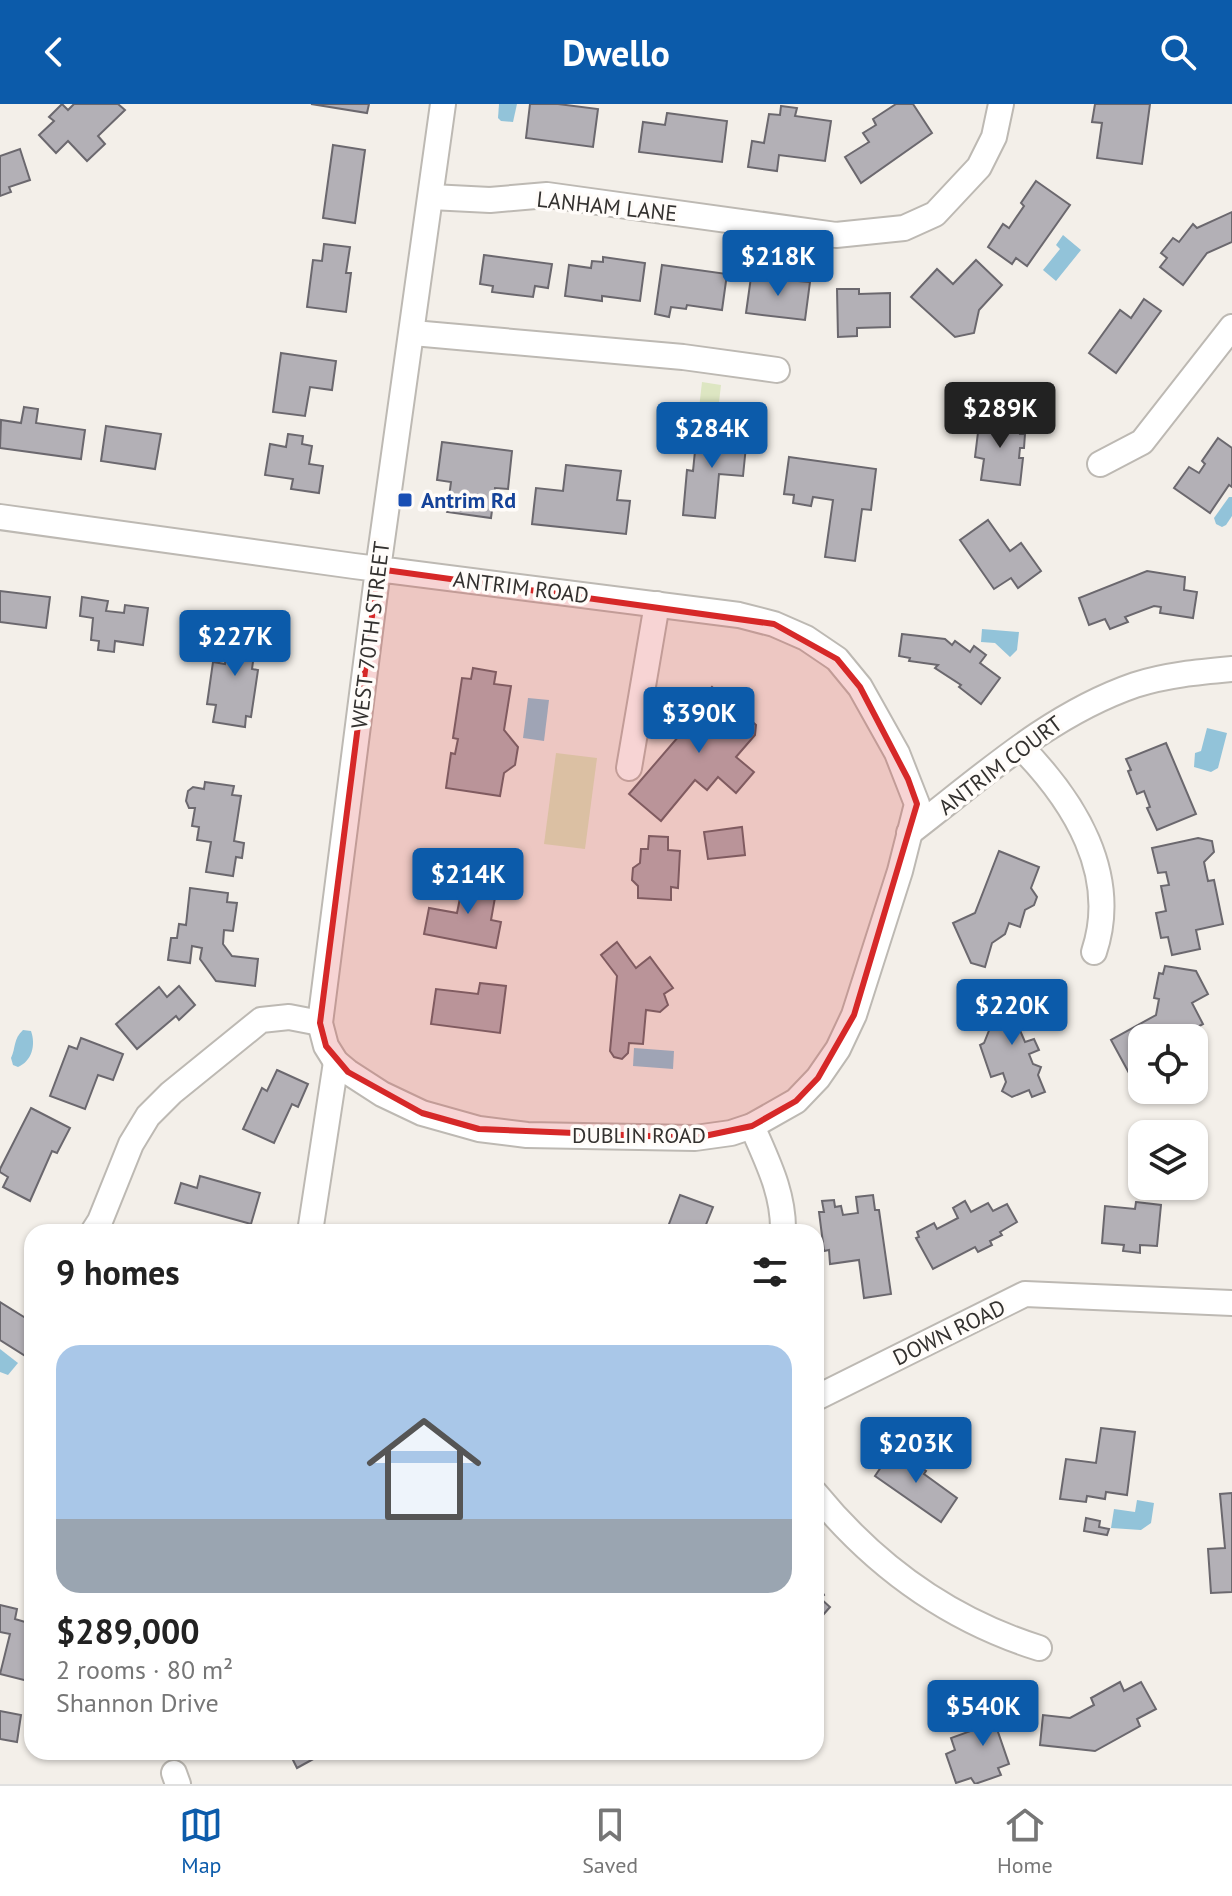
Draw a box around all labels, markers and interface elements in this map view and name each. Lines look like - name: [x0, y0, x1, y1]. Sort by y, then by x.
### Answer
- text: Dwello: [562, 29, 670, 76]
- icon: back: [32, 30, 76, 74]
- icon: search: [1156, 30, 1200, 74]
- street label: LANHAM LANE: [535, 185, 679, 227]
- pin: $218K: [722, 230, 834, 298]
- text: $218K: [740, 239, 816, 272]
- pin: $289K: [944, 382, 1056, 450]
- text: $289K: [962, 391, 1038, 424]
- pin: $284K: [656, 402, 768, 470]
- text: $284K: [674, 411, 750, 444]
- place label: Antrim Rd: [421, 486, 516, 514]
- marker: Antrim Rd: [396, 491, 414, 509]
- street label: WEST 70TH STREET: [345, 540, 395, 730]
- street label: ANTRIM ROAD: [452, 565, 590, 609]
- pin: $227K: [179, 610, 291, 678]
- text: $227K: [197, 619, 273, 652]
- pin: $390K: [643, 687, 755, 755]
- text: $390K: [661, 696, 737, 729]
- street label: ANTRIM COURT: [932, 709, 1068, 821]
- pin: $214K: [412, 848, 524, 916]
- text: $214K: [430, 857, 506, 890]
- pin: $220K: [956, 979, 1068, 1047]
- text: $220K: [974, 988, 1050, 1021]
- map controls: [1128, 1024, 1208, 1200]
- button: locate: [1128, 1024, 1208, 1104]
- button: layers: [1128, 1120, 1208, 1200]
- street label: DUBLIN ROAD: [572, 1121, 706, 1149]
- text: 9 homes: [56, 1250, 180, 1294]
- icon: filters: [748, 1250, 792, 1294]
- street label: DOWN ROAD: [888, 1293, 1010, 1371]
- icon: home: [352, 1397, 496, 1541]
- pin: $203K: [860, 1417, 972, 1485]
- text: $203K: [878, 1426, 954, 1459]
- text: $289,000: [56, 1609, 200, 1653]
- text: 2 rooms · 80 m²: [56, 1653, 233, 1686]
- pin: $540K: [927, 1680, 1039, 1748]
- text: Shannon Drive: [56, 1686, 219, 1719]
- text: $540K: [945, 1689, 1021, 1722]
- tab: Map: [179, 1803, 223, 1879]
- tab: Saved: [582, 1803, 638, 1879]
- tab: Home: [997, 1803, 1053, 1879]

